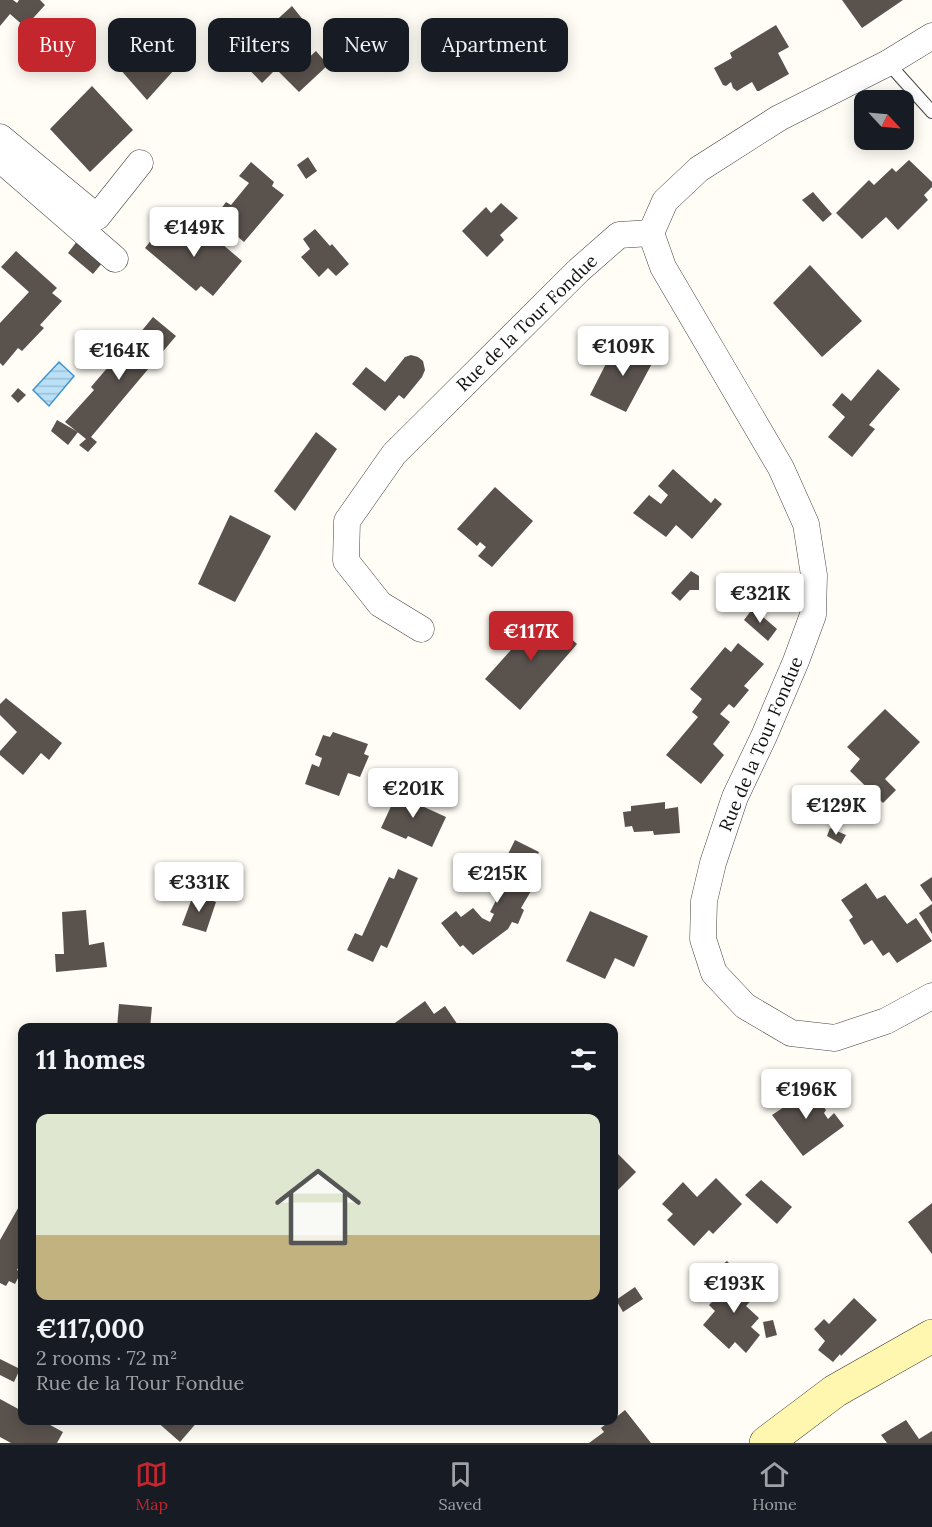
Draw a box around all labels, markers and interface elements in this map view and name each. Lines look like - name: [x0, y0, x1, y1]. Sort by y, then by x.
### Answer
- chip: Buy: [18, 18, 96, 72]
- chip: Rent: [108, 18, 196, 72]
- chip: Filters: [208, 18, 311, 72]
- chip: New: [323, 18, 409, 72]
- chip: Apartment: [421, 18, 568, 72]
- north arrow: [854, 90, 914, 150]
- map controls: [854, 90, 914, 150]
- pin: €149K: [152, 207, 236, 258]
- text: €149K: [164, 214, 225, 239]
- street label: Rue de la Tour Fondue: [451, 249, 602, 396]
- pin: €109K: [581, 326, 665, 377]
- pin: €164K: [77, 330, 161, 381]
- text: €109K: [592, 333, 654, 358]
- text: €164K: [89, 337, 149, 362]
- pin: €321K: [718, 573, 802, 624]
- text: €321K: [730, 580, 790, 605]
- pin: €117K: [489, 611, 573, 662]
- text: €117K: [503, 618, 559, 643]
- street label: Rue de la Tour Fondue: [713, 653, 808, 835]
- pin: €201K: [371, 768, 455, 819]
- text: €201K: [382, 775, 444, 800]
- pin: €129K: [794, 785, 878, 836]
- text: €129K: [806, 792, 866, 817]
- pin: €215K: [455, 853, 539, 904]
- text: €215K: [467, 860, 527, 885]
- pin: €331K: [157, 862, 241, 913]
- text: €331K: [169, 869, 229, 894]
- text: 11 homes: [36, 1043, 145, 1076]
- icon: filters: [567, 1043, 600, 1076]
- pin: €196K: [764, 1069, 848, 1120]
- text: €196K: [775, 1076, 837, 1101]
- icon: home: [264, 1153, 372, 1261]
- pin: €193K: [692, 1263, 776, 1314]
- text: €193K: [703, 1270, 765, 1295]
- text: €117,000: [36, 1312, 144, 1345]
- text: 2 rooms · 72 m²: [36, 1345, 177, 1370]
- text: Rue de la Tour Fondue: [36, 1370, 244, 1395]
- tab: Map: [135, 1458, 168, 1514]
- tab: Saved: [439, 1458, 482, 1514]
- tab: Home: [752, 1458, 797, 1514]

